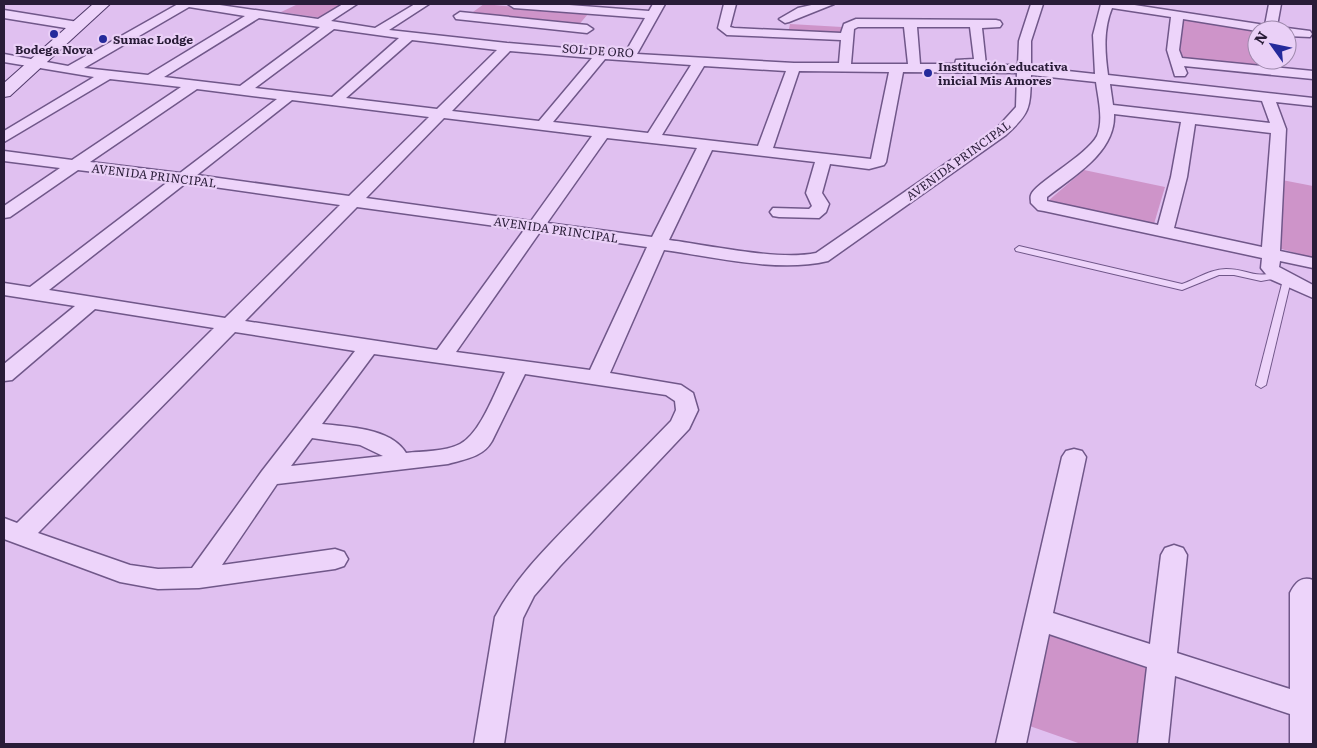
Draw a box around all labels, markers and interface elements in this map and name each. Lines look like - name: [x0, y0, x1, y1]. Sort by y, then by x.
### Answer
- north arrow: [1247, 20, 1297, 70]
- text: N: [1249, 27, 1272, 48]
- marker: Bodega Nova: [48, 28, 60, 40]
- place label: Sumac Lodge: [113, 30, 193, 48]
- marker: Sumac Lodge: [97, 33, 109, 45]
- street label: SOL DE ORO: [561, 39, 635, 61]
- place label: Bodega Nova: [15, 40, 93, 58]
- place label: Institución educativa inicial Mis Amores: [938, 57, 1068, 89]
- marker: Institución educativa inicial Mis Amores: [922, 67, 934, 79]
- street label: AVENIDA PRINCIPAL: [902, 116, 1014, 204]
- street label: AVENIDA PRINCIPAL: [90, 158, 218, 192]
- street label: AVENIDA PRINCIPAL: [492, 211, 620, 247]

